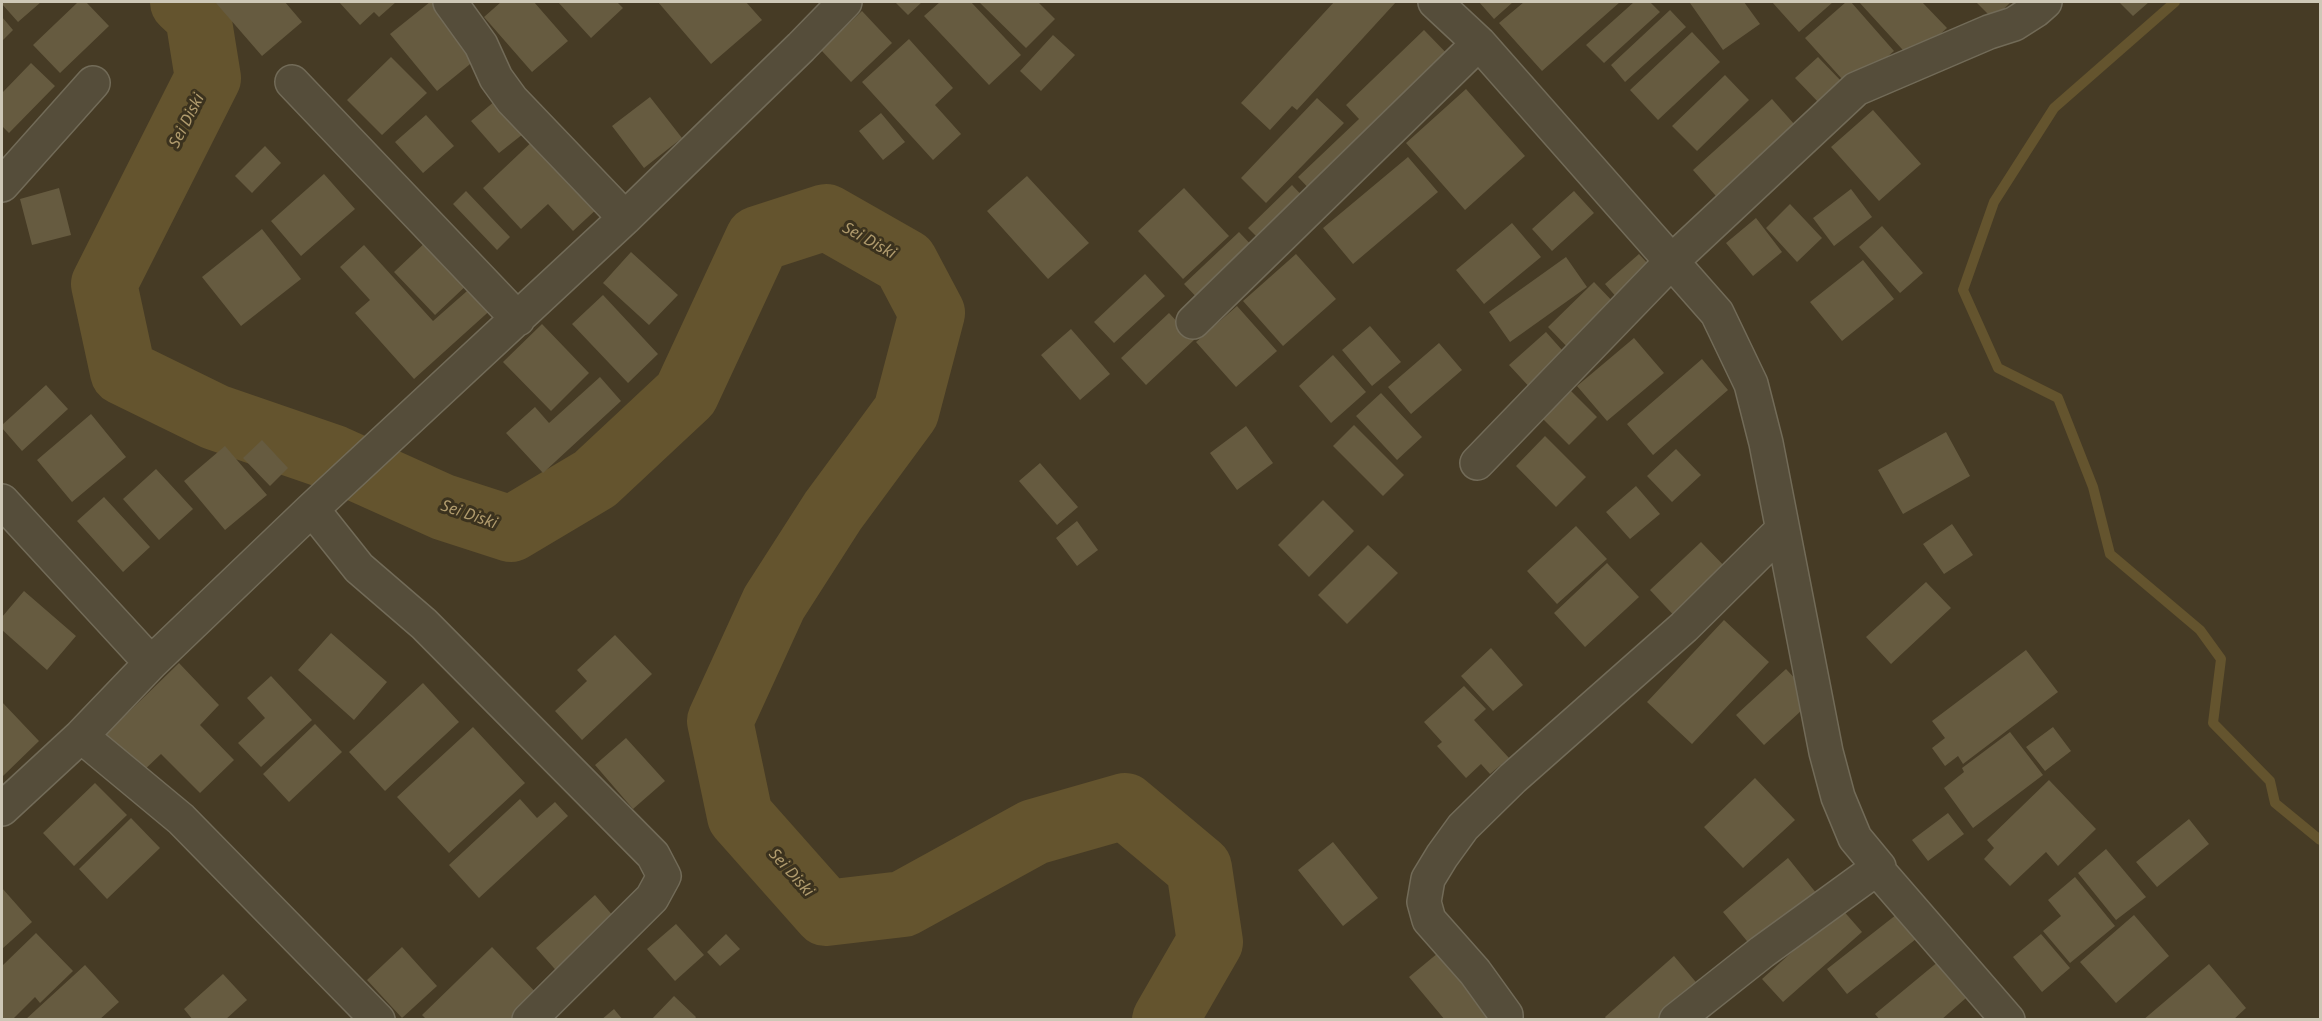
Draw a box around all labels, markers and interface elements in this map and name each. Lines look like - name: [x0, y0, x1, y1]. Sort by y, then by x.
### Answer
- water label: Sei Diski: [165, 91, 209, 151]
- water label: Sei Diski: [839, 219, 899, 263]
- water label: Sei Diski: [438, 496, 500, 534]
- water label: Sei Diski: [764, 845, 818, 901]

